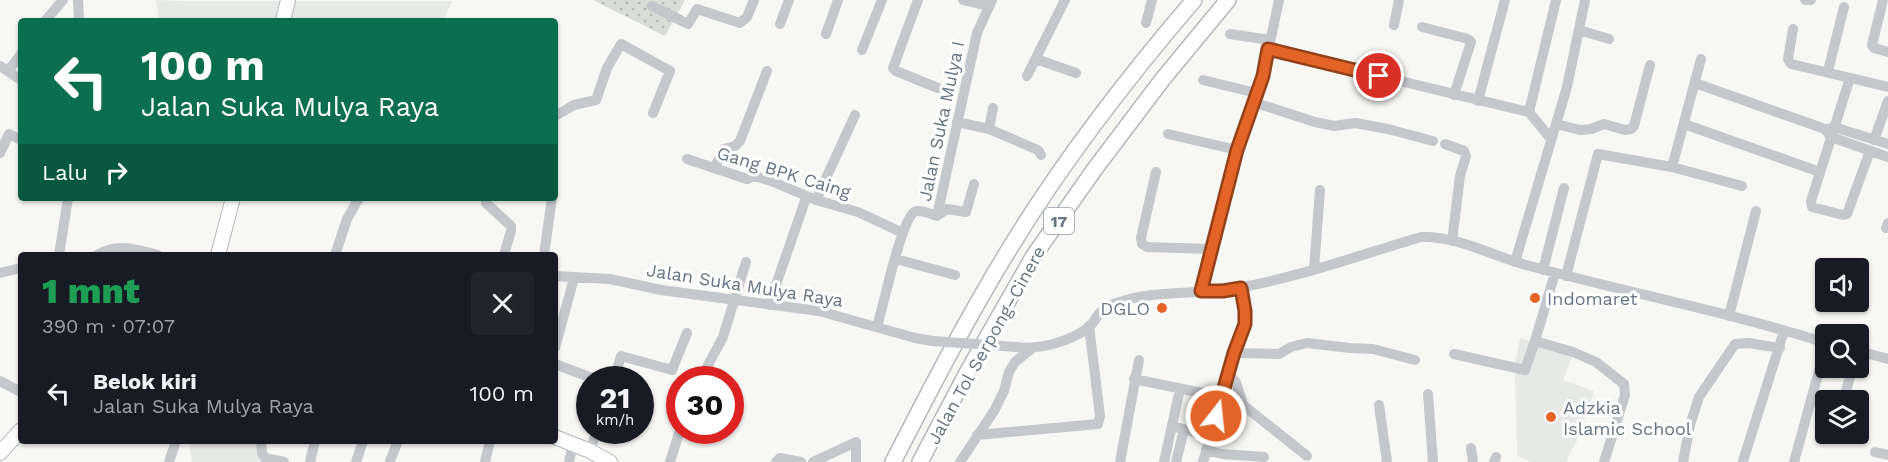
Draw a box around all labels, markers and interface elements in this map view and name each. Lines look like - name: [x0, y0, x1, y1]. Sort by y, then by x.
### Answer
- street label: Jalan Suka Mulya I: [914, 39, 968, 203]
- text: 100 m: [141, 41, 265, 90]
- icon: left: [42, 42, 120, 120]
- pin: [1353, 50, 1404, 101]
- icon: arrive: [1362, 59, 1395, 92]
- text: Jalan Suka Mulya Raya: [141, 91, 439, 123]
- street label: Gang BPK Caing: [715, 142, 854, 202]
- icon: right: [100, 156, 133, 189]
- text: Lalu: [42, 160, 88, 185]
- road number: 17: [1044, 208, 1074, 234]
- street label: Jalan Tol Serpong–Cinere: [923, 242, 1049, 448]
- map controls: [1815, 258, 1869, 444]
- button: sound: [1815, 258, 1869, 312]
- street label: Jalan Suka Mulya Raya: [645, 259, 845, 311]
- text: 1 mnt: [42, 270, 140, 312]
- button: close: [471, 272, 534, 335]
- place label: Indomaret: [1547, 288, 1638, 309]
- marker: Indomaret: [1528, 291, 1542, 305]
- place label: DGLO: [1100, 298, 1150, 319]
- marker: DGLO: [1155, 301, 1169, 315]
- text: 390 m · 07:07: [42, 314, 175, 338]
- button: search: [1815, 324, 1869, 378]
- speed limit sign: 30: [666, 366, 744, 444]
- text: Belok kiri: [93, 369, 197, 394]
- icon: left: [42, 377, 75, 410]
- text: 21: [600, 380, 630, 415]
- text: 100 m: [470, 381, 534, 406]
- position arrow: [1184, 384, 1248, 448]
- button: layers: [1815, 390, 1869, 444]
- text: Jalan Suka Mulya Raya: [93, 394, 314, 418]
- place label: Adzkia Islamic School: [1563, 397, 1692, 439]
- marker: Adzkia Islamic School: [1544, 410, 1558, 424]
- text: km/h: [596, 411, 634, 429]

